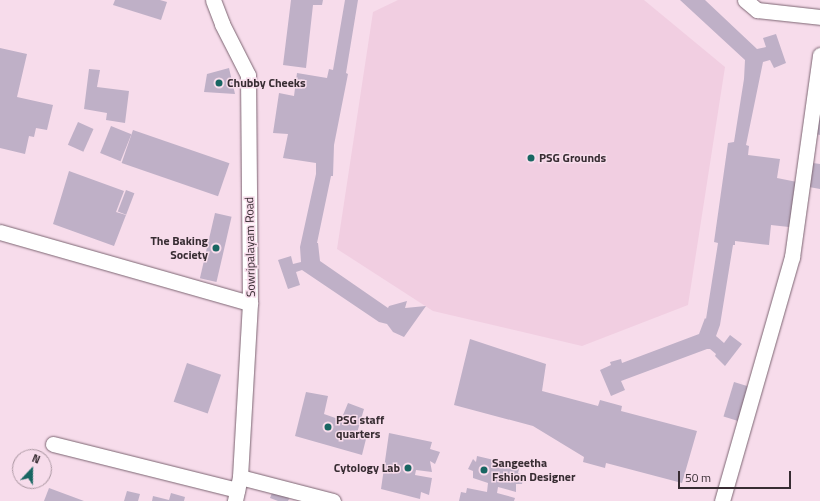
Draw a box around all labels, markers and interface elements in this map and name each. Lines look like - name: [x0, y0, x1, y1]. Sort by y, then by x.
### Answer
- place label: Chubby Cheeks: [227, 76, 306, 90]
- marker: Chubby Cheeks: [214, 78, 224, 88]
- place label: PSG Grounds: [539, 151, 606, 165]
- marker: PSG Grounds: [526, 153, 536, 163]
- street label: Sowripalayam Road: [242, 197, 258, 297]
- place label: The Baking Society: [151, 234, 208, 262]
- marker: The Baking Society: [211, 243, 221, 253]
- place label: PSG staff quarters: [336, 413, 384, 441]
- marker: PSG staff quarters: [323, 422, 333, 432]
- north arrow: [12, 449, 52, 489]
- text: N: [30, 450, 43, 468]
- place label: Sangeetha Fshion Designer: [492, 456, 575, 484]
- place label: Cytology Lab: [334, 461, 400, 475]
- marker: Cytology Lab: [403, 463, 413, 473]
- scale bar: [680, 463, 793, 489]
- marker: Sangeetha Fshion Designer: [479, 465, 489, 475]
- text: 50 m: [685, 468, 711, 487]

